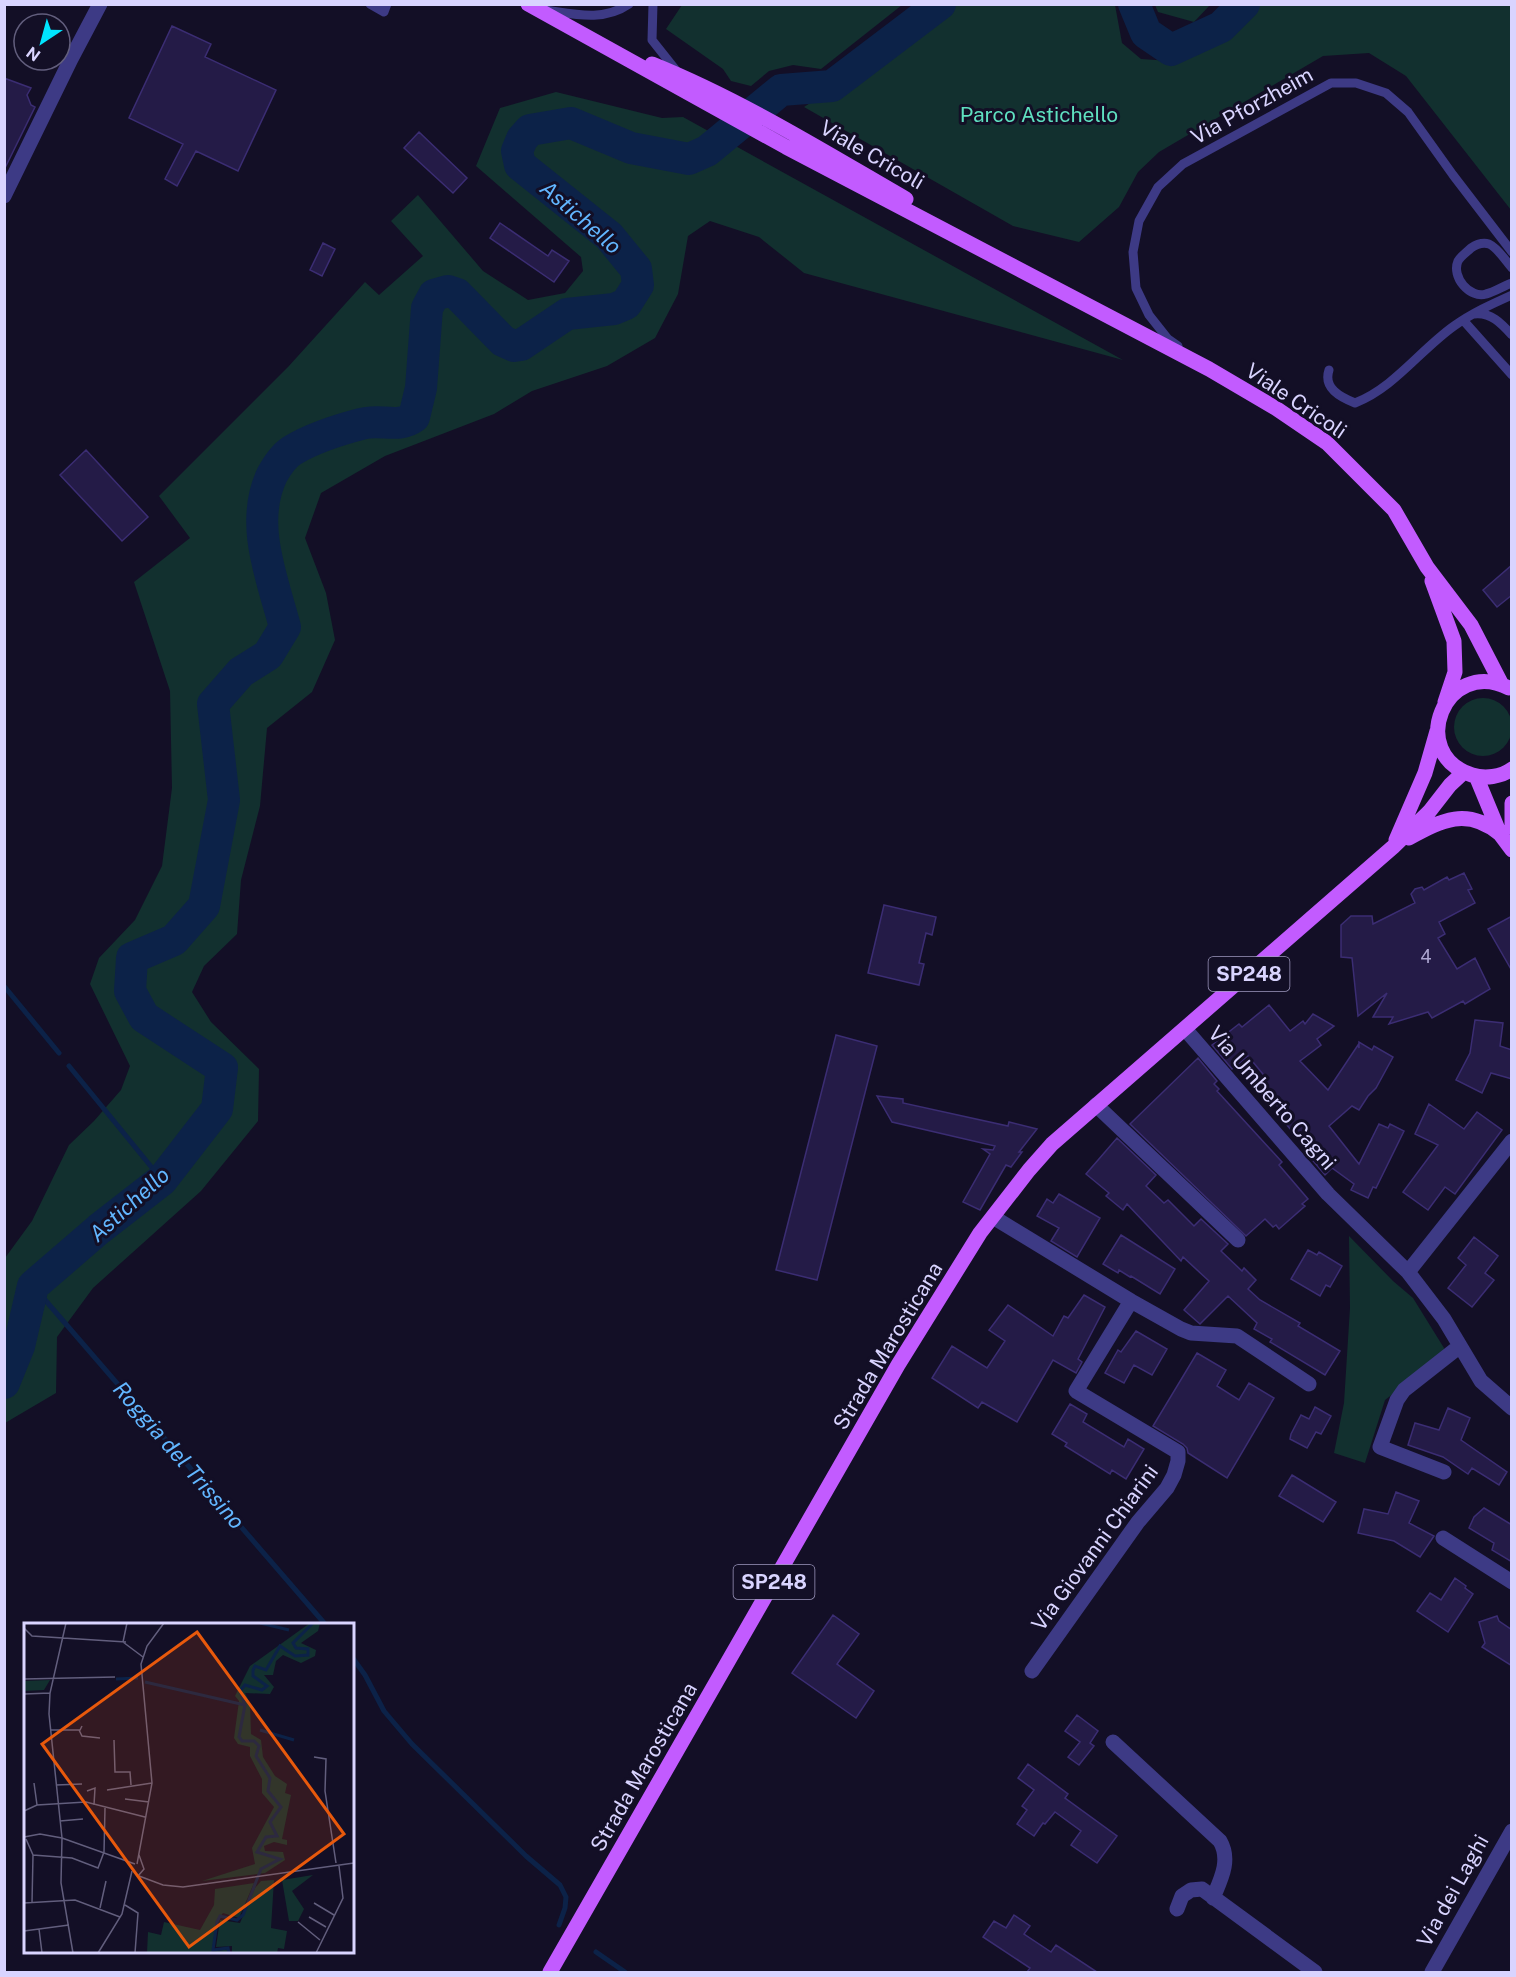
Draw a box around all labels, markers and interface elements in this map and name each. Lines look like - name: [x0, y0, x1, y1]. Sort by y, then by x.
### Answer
- north arrow: [12, 12, 72, 72]
- text: N: [23, 42, 44, 65]
- street label: Via Pforzheim: [1186, 62, 1317, 149]
- park label: Parco Astichello: [960, 102, 1118, 127]
- street label: Viale Cricoli: [816, 115, 929, 194]
- water label: Astichello: [535, 175, 627, 259]
- street label: Viale Cricoli: [1241, 358, 1351, 443]
- house number: 4: [1420, 946, 1432, 967]
- road number: SP248: [1208, 957, 1290, 991]
- street label: Via Umberto Cagni: [1203, 1021, 1342, 1175]
- water label: Astichello: [84, 1161, 174, 1247]
- street label: Strada Marosticana: [828, 1258, 947, 1434]
- water label: Roggia del Trissino: [108, 1376, 250, 1534]
- street label: Via Giovanni Chiarini: [1026, 1460, 1163, 1636]
- road number: SP248: [734, 1565, 814, 1599]
- inset map: [24, 1623, 354, 1953]
- street label: Strada Marosticana: [585, 1678, 702, 1856]
- street label: Via dei Laghi: [1412, 1830, 1494, 1951]

